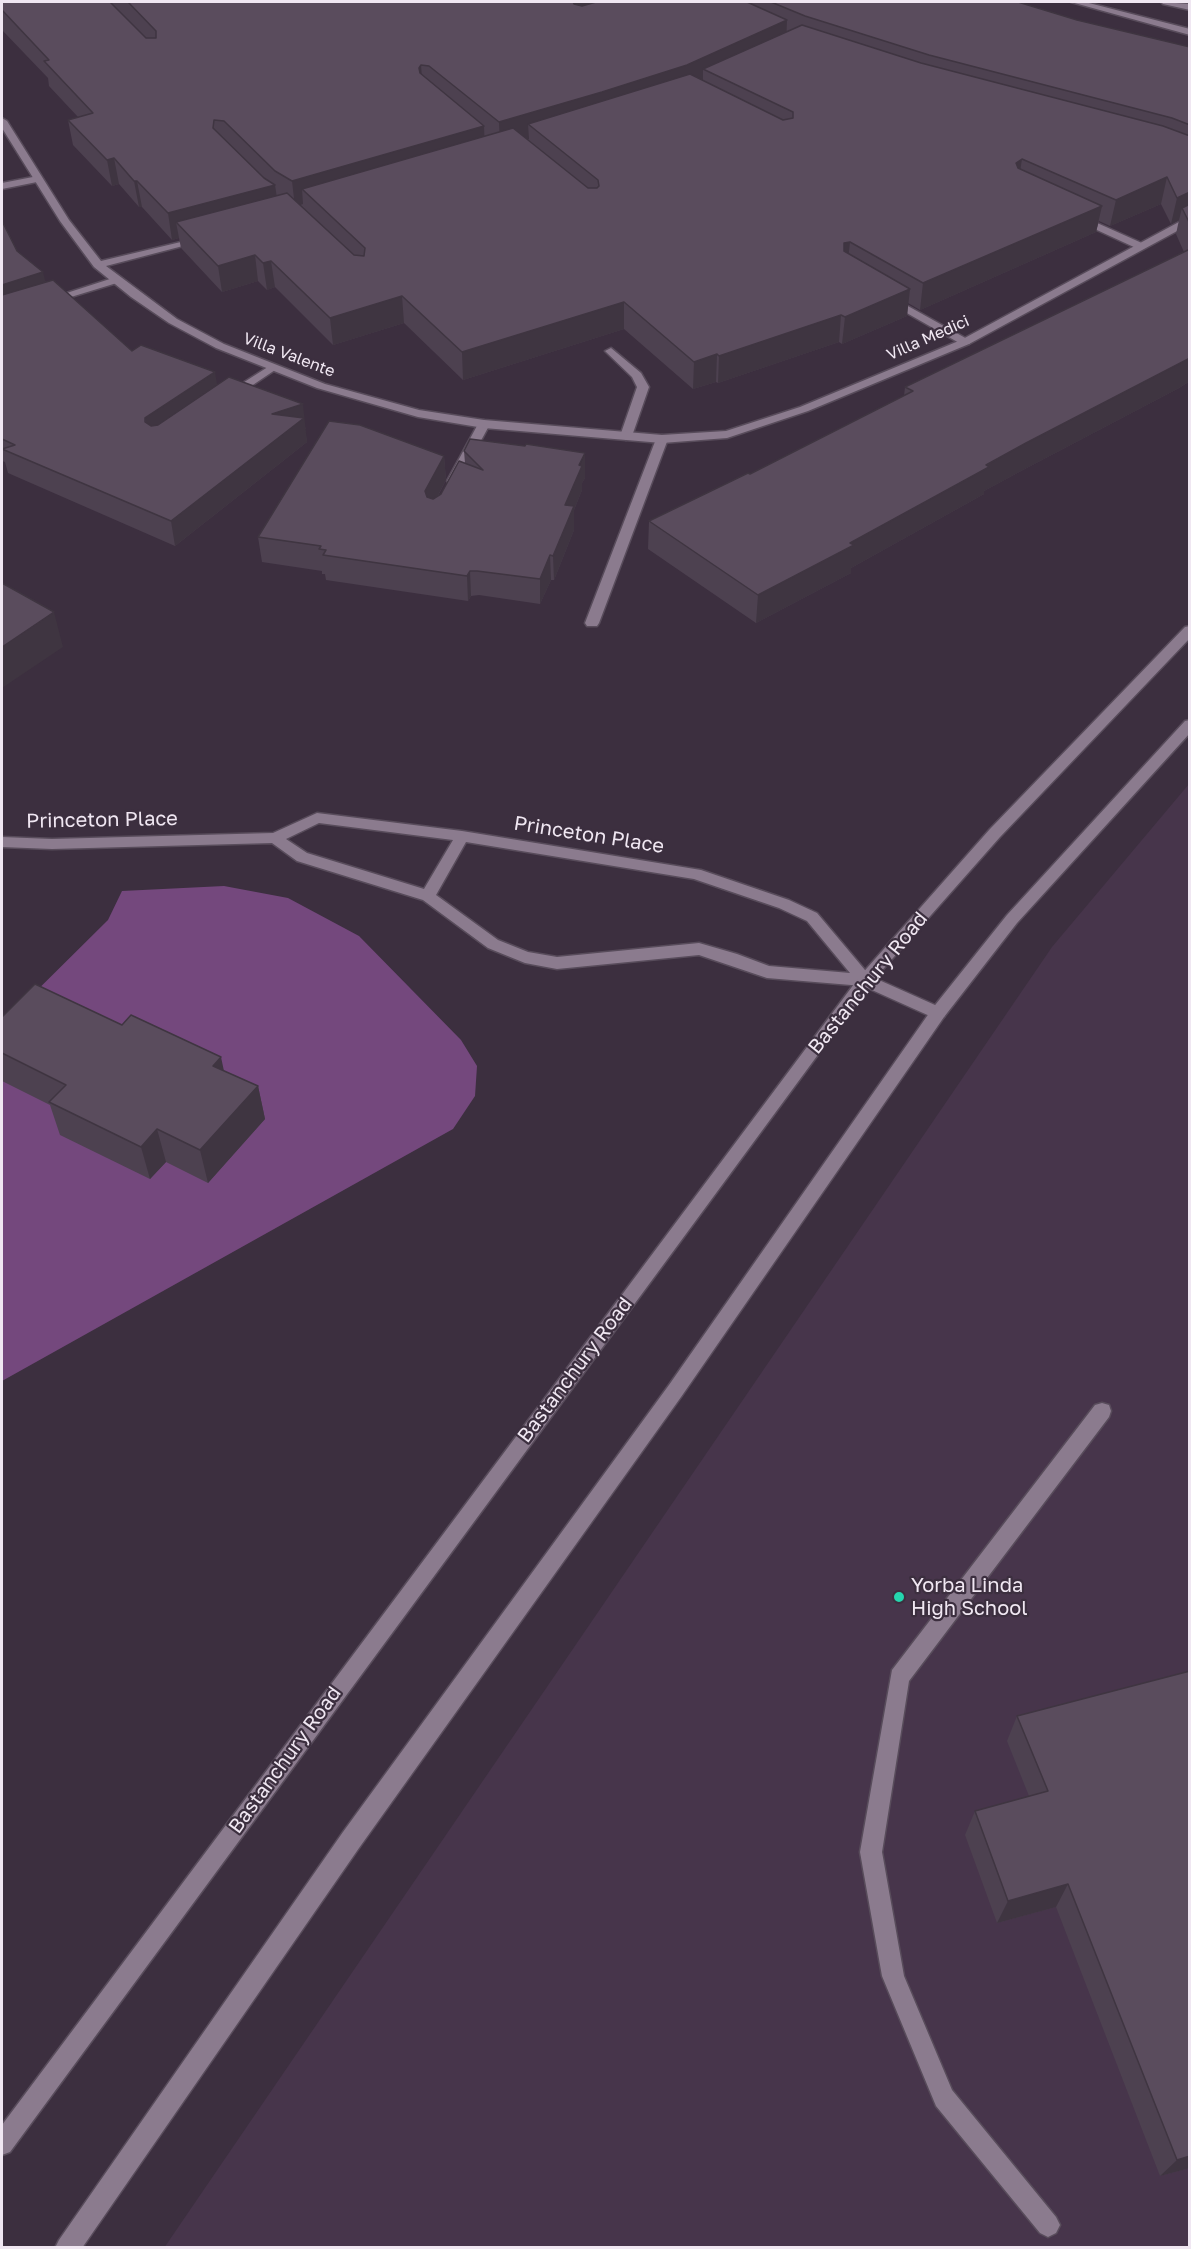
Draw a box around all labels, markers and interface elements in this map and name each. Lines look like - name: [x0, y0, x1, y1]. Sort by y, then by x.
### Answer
- street label: Villa Medici: [884, 311, 972, 365]
- street label: Villa Valente: [240, 329, 338, 381]
- street label: Princeton Place: [26, 807, 178, 833]
- street label: Princeton Place: [512, 811, 666, 859]
- street label: Bastanchury Road: [803, 907, 933, 1059]
- street label: Bastanchury Road: [513, 1293, 637, 1447]
- place label: Yorba Linda High School: [911, 1574, 1028, 1621]
- marker: Yorba Linda High School: [892, 1590, 906, 1604]
- street label: Bastanchury Road: [224, 1682, 346, 1838]

